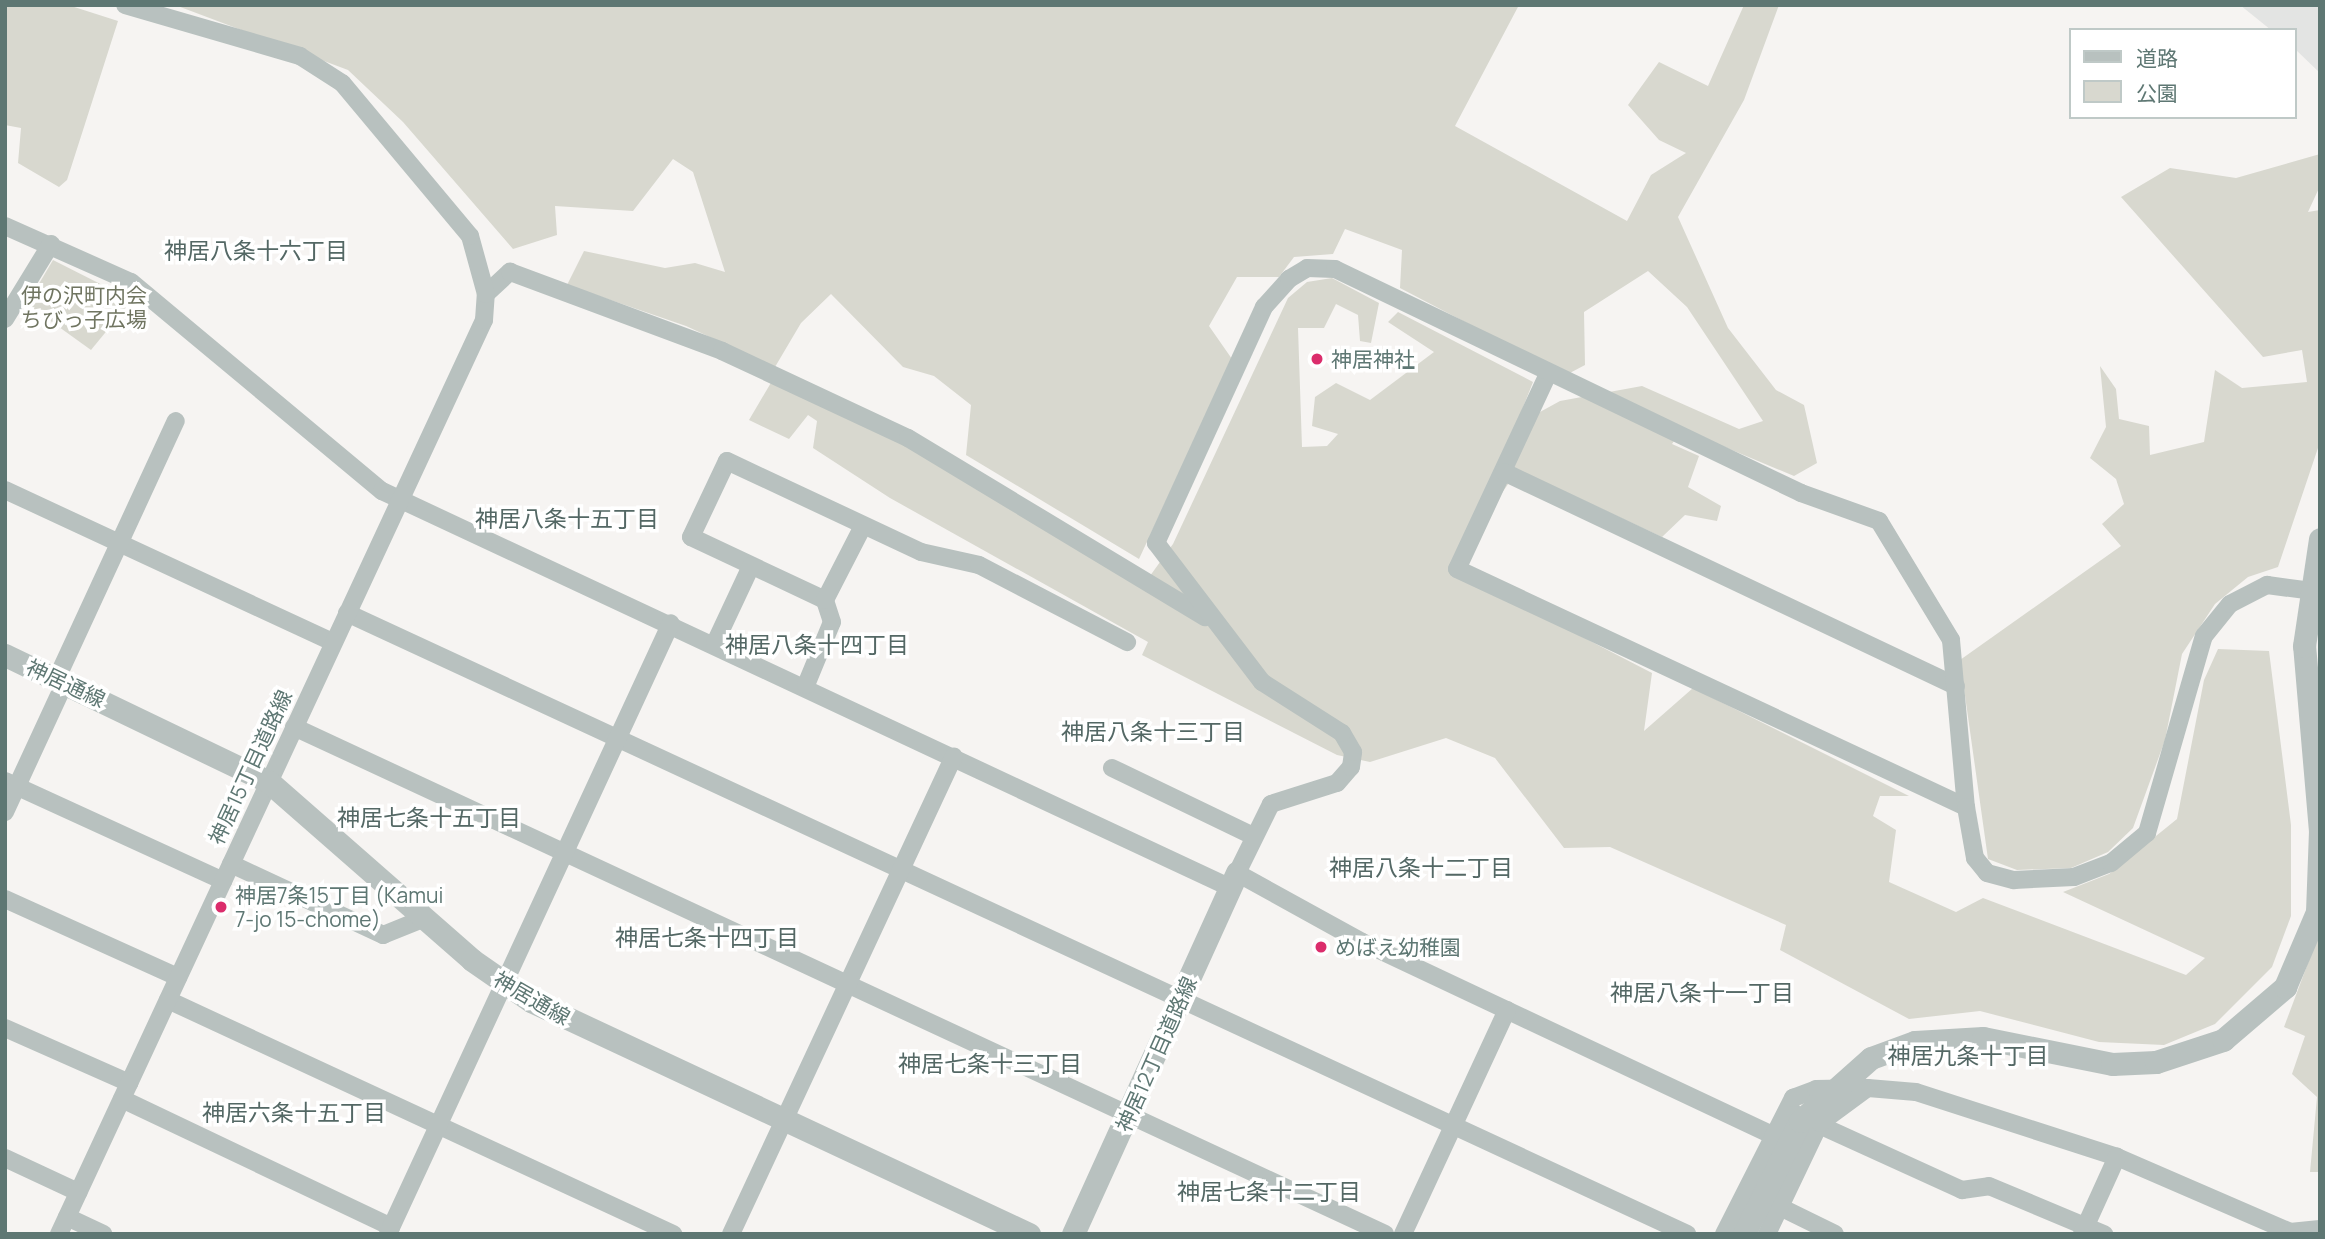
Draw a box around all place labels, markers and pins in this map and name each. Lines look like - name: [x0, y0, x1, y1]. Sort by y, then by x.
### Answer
- place label: 神居神社: [1331, 346, 1415, 372]
- marker: 神居神社: [1309, 351, 1325, 367]
- place label: 神居7条15丁目 (Kamui 7-jo 15-chome): [235, 882, 443, 932]
- marker: 神居7条15丁目 (Kamui 7-jo 15-chome): [213, 899, 229, 915]
- place label: めばえ幼稚園: [1335, 934, 1461, 960]
- marker: めばえ幼稚園: [1313, 939, 1329, 955]

